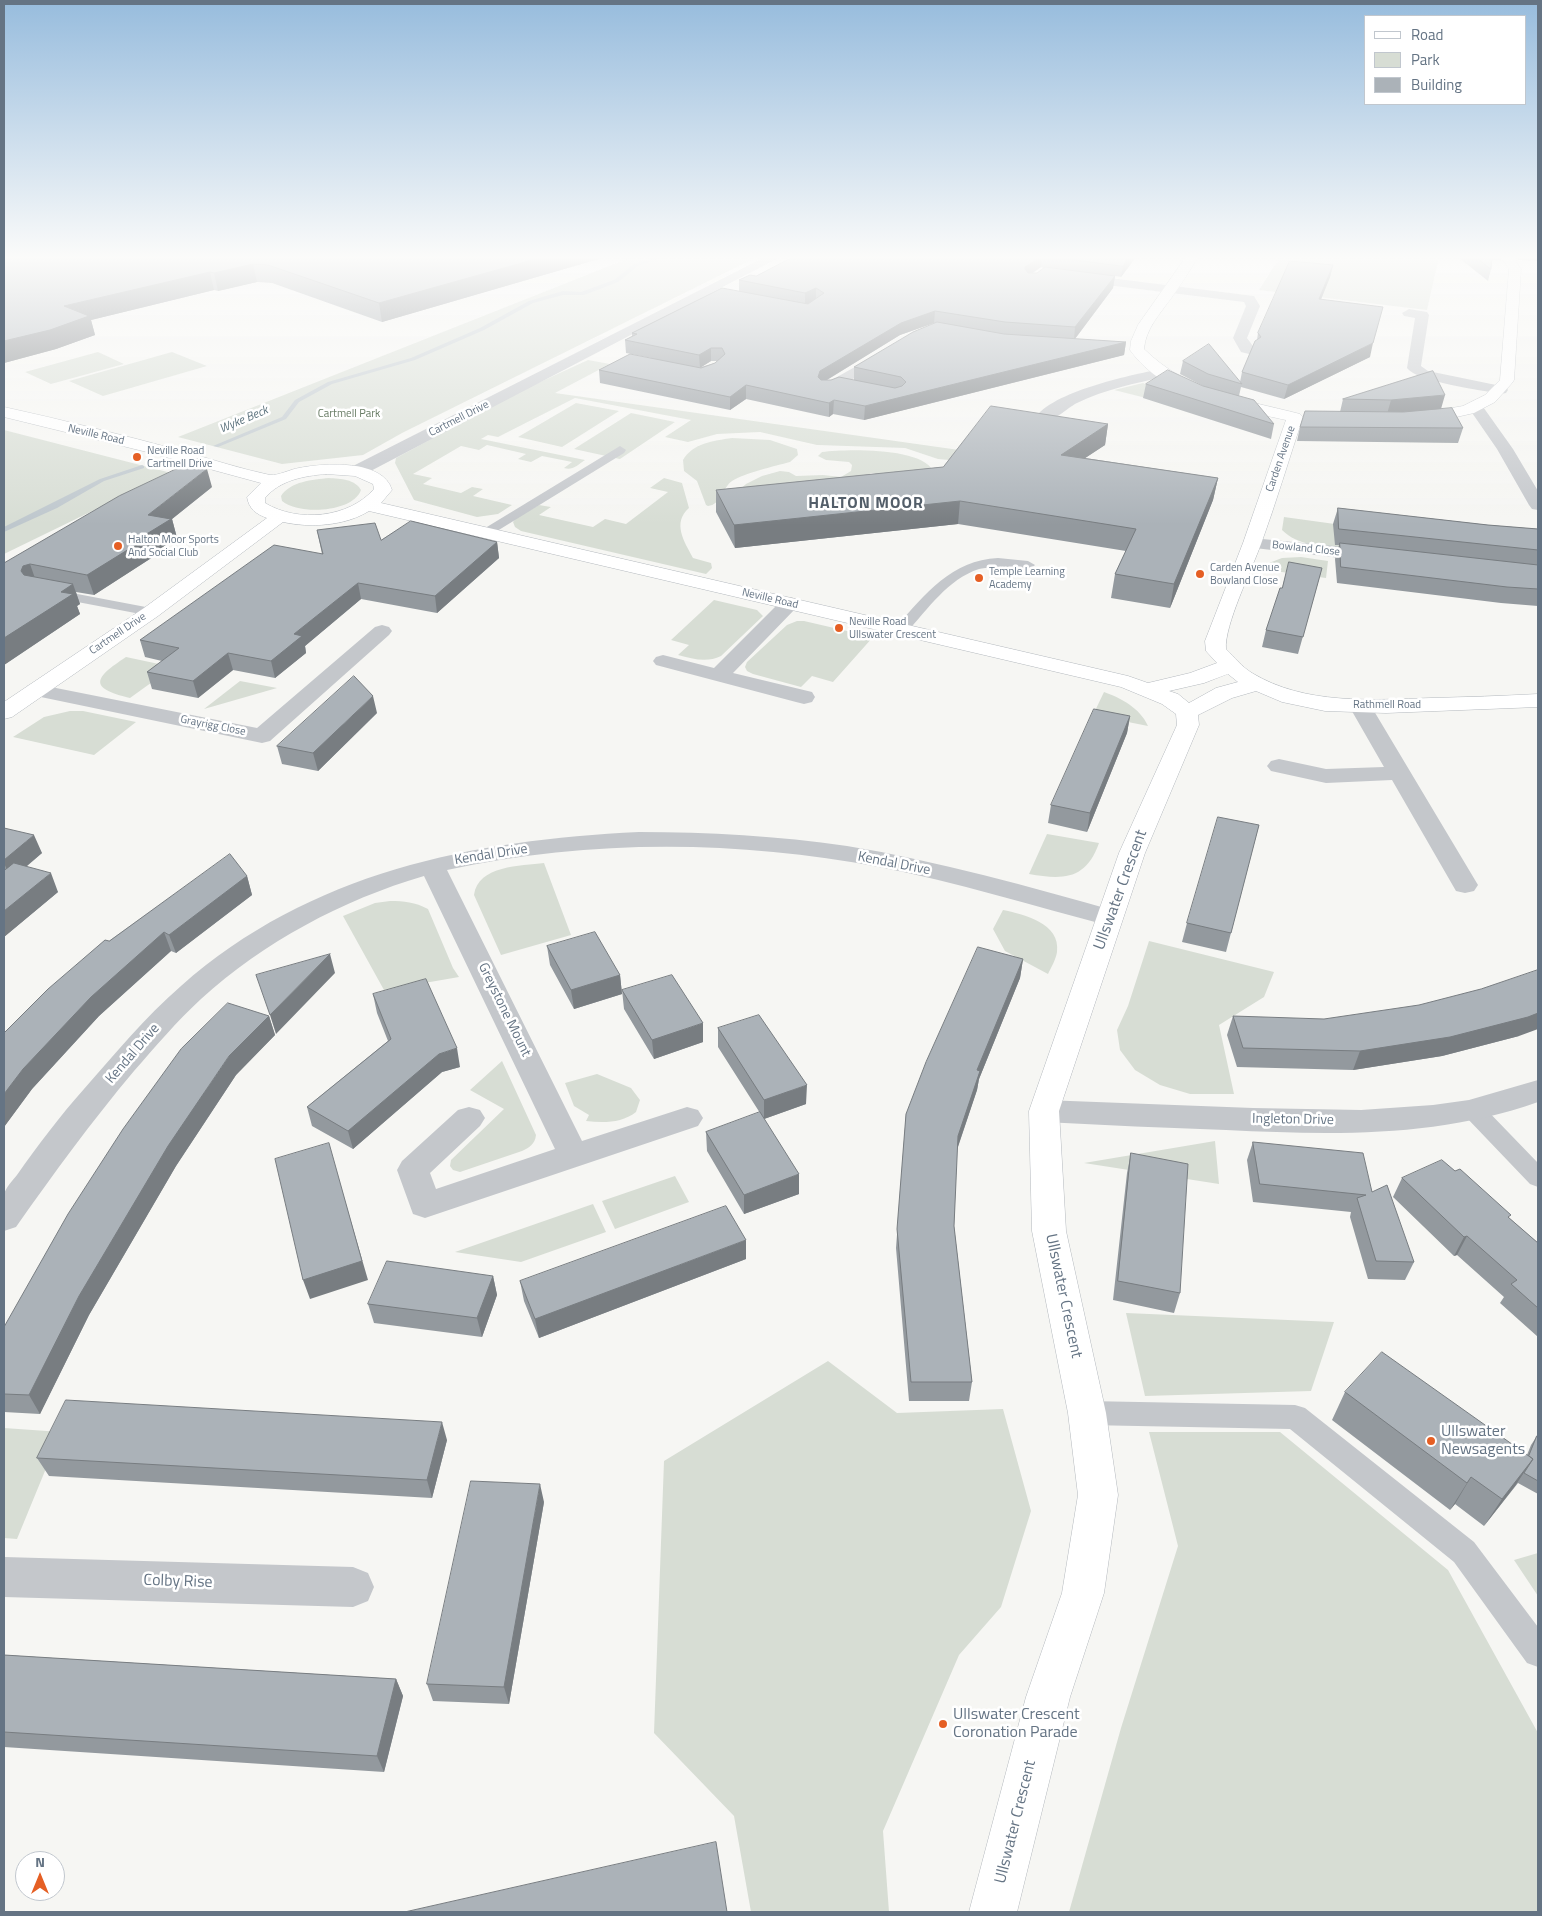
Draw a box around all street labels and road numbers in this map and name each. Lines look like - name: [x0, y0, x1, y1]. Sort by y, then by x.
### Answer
- street label: Cartmell Drive: [427, 398, 491, 440]
- street label: Neville Road: [67, 422, 125, 448]
- street label: Carden Avenue: [1263, 424, 1299, 494]
- street label: Bowland Close: [1271, 539, 1341, 559]
- street label: Neville Road: [741, 586, 799, 612]
- street label: Cartmell Drive: [87, 610, 149, 658]
- street label: Rathmell Road: [1353, 698, 1421, 712]
- street label: Grayrigg Close: [179, 713, 247, 739]
- street label: Ullswater Crescent: [1090, 827, 1152, 953]
- street label: Kendal Drive: [453, 841, 529, 869]
- street label: Kendal Drive: [856, 849, 932, 879]
- street label: Greystone Mount: [474, 960, 534, 1060]
- street label: Kendal Drive: [102, 1021, 164, 1087]
- street label: Ingleton Drive: [1252, 1111, 1334, 1129]
- street label: Ullswater Crescent: [1040, 1232, 1086, 1360]
- street label: Colby Rise: [143, 1571, 213, 1593]
- street label: Ullswater Crescent: [991, 1758, 1041, 1886]

